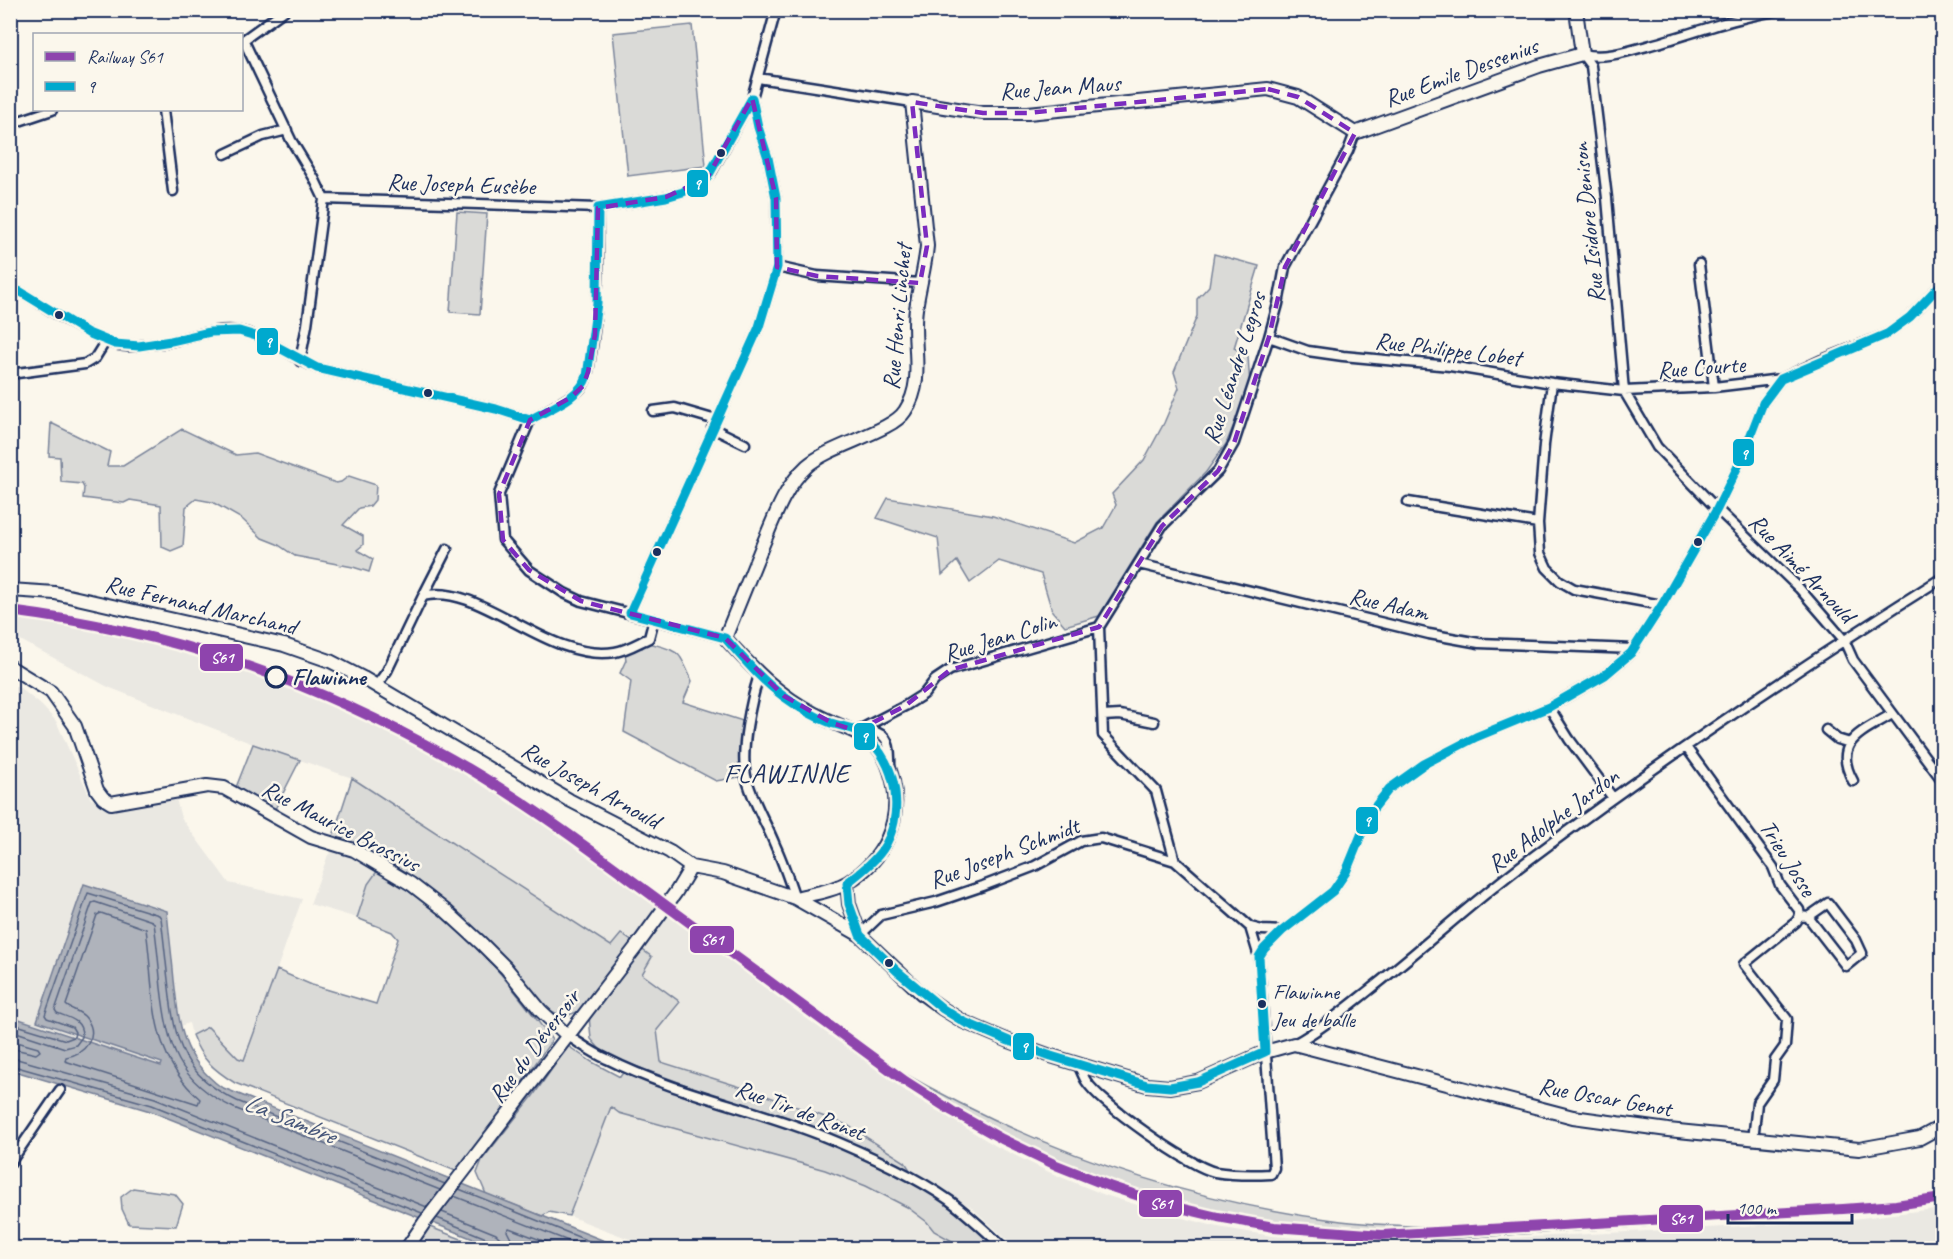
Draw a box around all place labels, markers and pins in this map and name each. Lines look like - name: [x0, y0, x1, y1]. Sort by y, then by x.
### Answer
- unlabelled marker: [715, 147, 727, 159]
- unlabelled marker: [53, 309, 65, 321]
- unlabelled marker: [422, 387, 434, 399]
- unlabelled marker: [1692, 536, 1704, 548]
- unlabelled marker: [651, 546, 663, 558]
- place label: Flawinne: [292, 662, 368, 692]
- marker: Flawinne: [265, 666, 287, 688]
- unlabelled marker: [883, 957, 895, 969]
- place label: Flawinne Jeu de balle: [1272, 978, 1357, 1034]
- marker: Flawinne Jeu de balle: [1256, 998, 1268, 1010]

